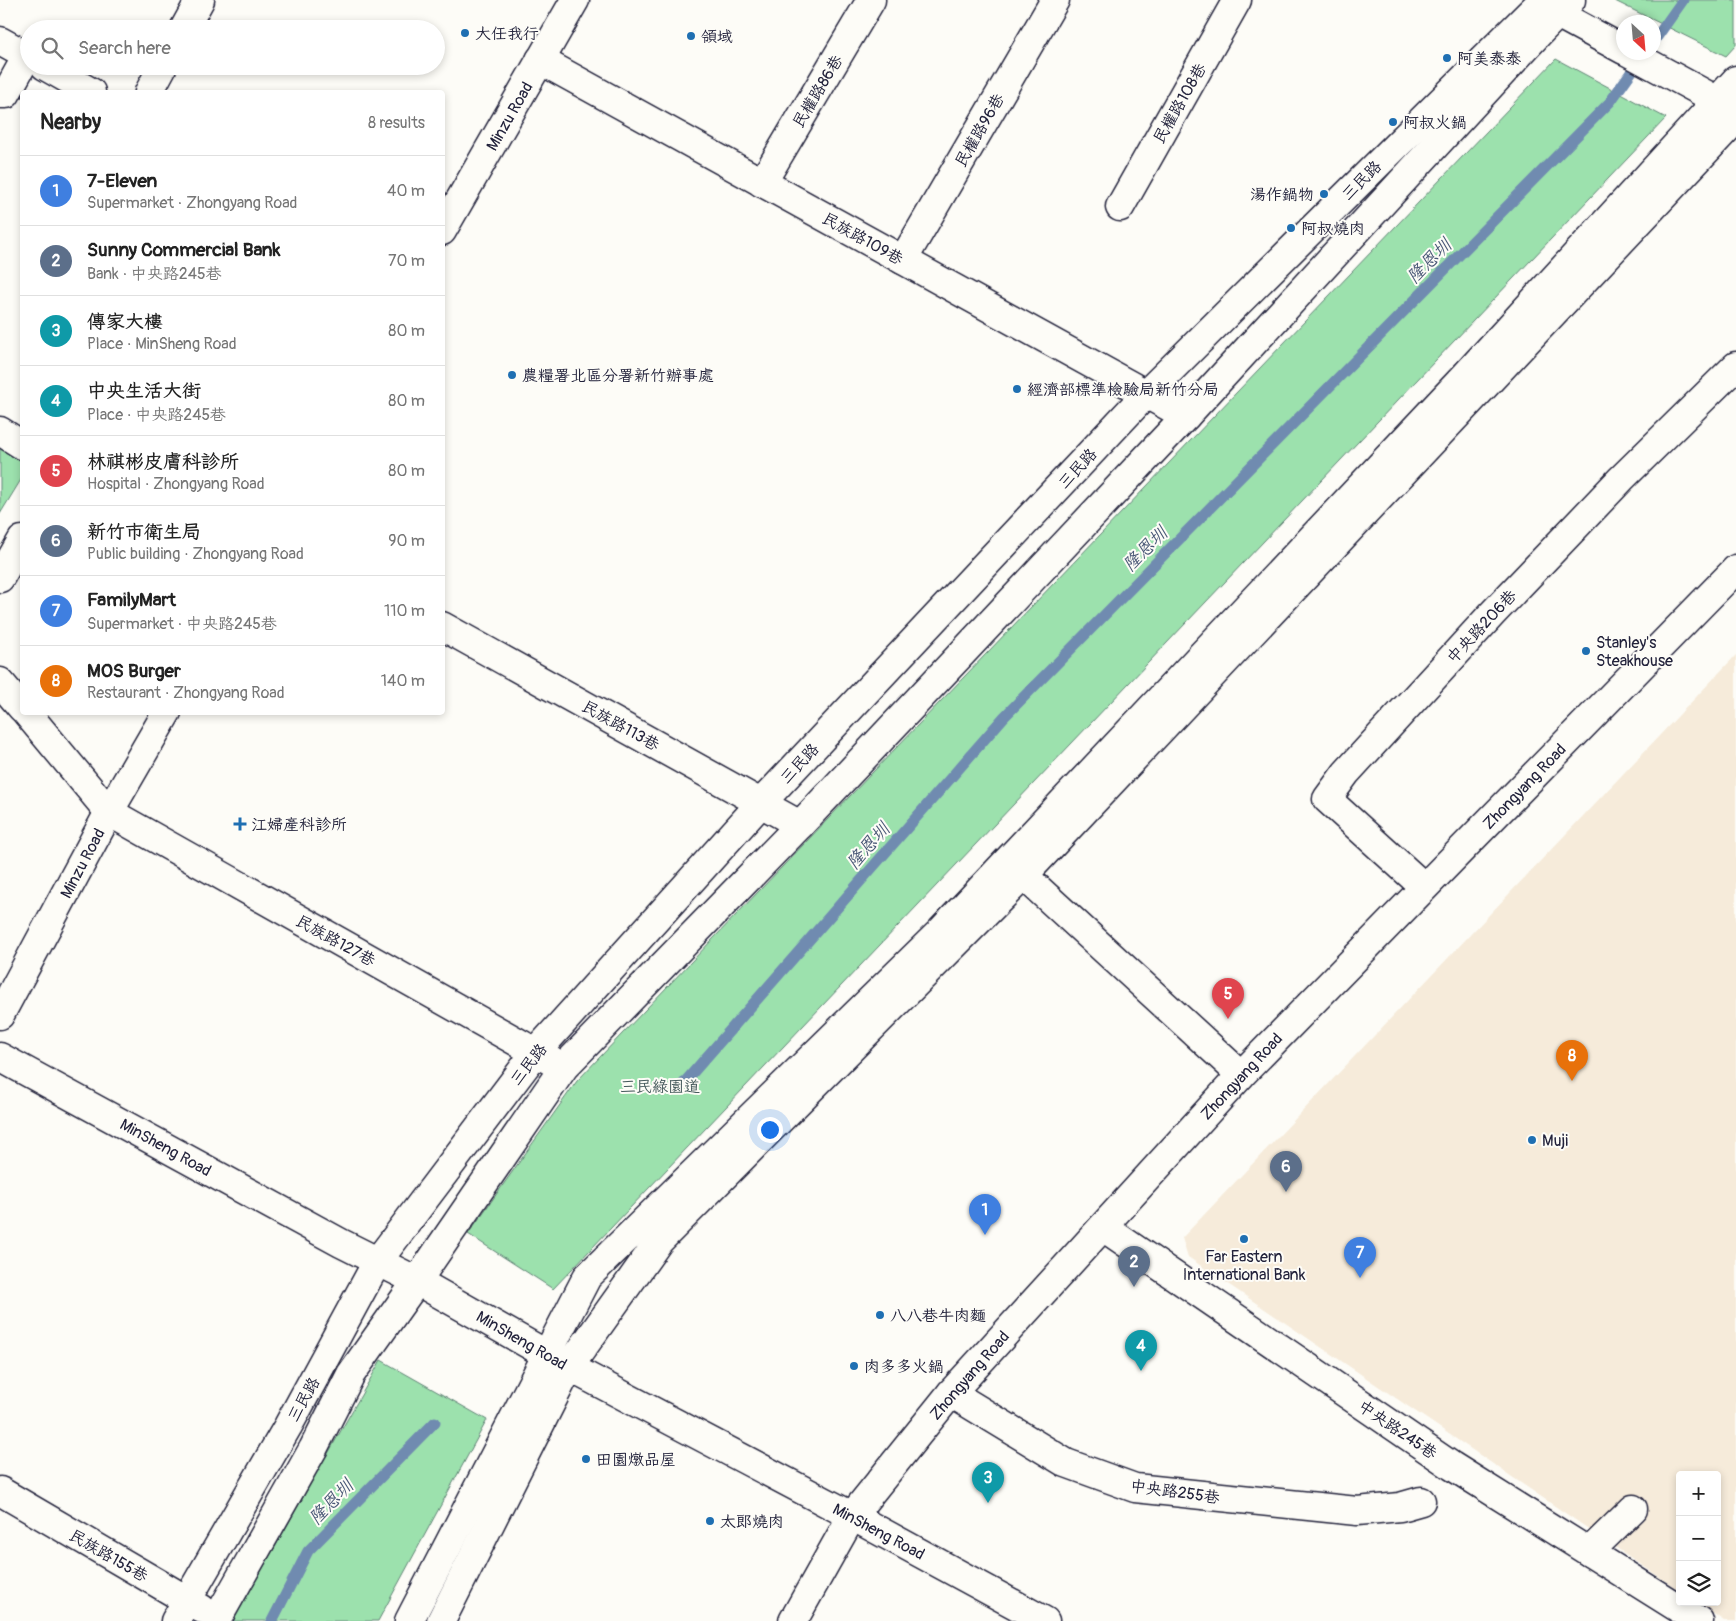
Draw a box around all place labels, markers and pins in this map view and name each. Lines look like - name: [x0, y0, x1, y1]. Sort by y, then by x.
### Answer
- place label: 大任我行: [475, 24, 539, 44]
- marker: 大任我行: [459, 27, 471, 39]
- place label: 領域: [701, 27, 733, 47]
- marker: 領域: [685, 30, 697, 42]
- place label: 阿美泰泰: [1457, 49, 1522, 69]
- marker: 阿美泰泰: [1441, 52, 1453, 64]
- place label: 阿叔火鍋: [1403, 113, 1467, 133]
- marker: 阿叔火鍋: [1387, 116, 1399, 128]
- place label: 湯作鍋物: [1250, 185, 1314, 205]
- marker: 湯作鍋物: [1318, 188, 1330, 200]
- place label: 阿叔燒肉: [1301, 219, 1365, 239]
- marker: 阿叔燒肉: [1285, 222, 1297, 234]
- place label: 農糧署北區分署新竹辦事處: [522, 366, 714, 386]
- marker: 農糧署北區分署新竹辦事處: [506, 369, 518, 381]
- place label: 經濟部標準檢驗局新竹分局: [1027, 380, 1219, 400]
- marker: 經濟部標準檢驗局新竹分局: [1011, 383, 1023, 395]
- place label: Stanley's Steakhouse: [1596, 633, 1673, 671]
- marker: Stanley's Steakhouse: [1580, 645, 1592, 657]
- place label: 江婦產科診所: [251, 815, 347, 835]
- marker: 江婦產科診所: [233, 817, 247, 831]
- pin: 5: [1212, 978, 1244, 1019]
- pin: 8: [1556, 1040, 1588, 1081]
- place label: Muji: [1542, 1131, 1568, 1151]
- marker: Muji: [1526, 1134, 1538, 1146]
- pin: 6: [1270, 1151, 1302, 1192]
- pin: 1: [969, 1194, 1001, 1235]
- marker: Far Eastern International Bank: [1238, 1233, 1250, 1245]
- pin: 7: [1344, 1237, 1376, 1278]
- pin: 2: [1118, 1246, 1150, 1287]
- place label: Far Eastern International Bank: [1183, 1247, 1306, 1285]
- place label: 八八巷牛肉麵: [890, 1306, 986, 1326]
- marker: 八八巷牛肉麵: [874, 1309, 886, 1321]
- pin: 4: [1125, 1330, 1157, 1371]
- place label: 肉多多火鍋: [864, 1357, 944, 1377]
- marker: 肉多多火鍋: [848, 1360, 860, 1372]
- place label: 田園燉品屋: [596, 1450, 676, 1470]
- marker: 田園燉品屋: [580, 1453, 592, 1465]
- pin: 3: [972, 1462, 1004, 1503]
- place label: 太郎燒肉: [720, 1512, 784, 1532]
- marker: 太郎燒肉: [704, 1515, 716, 1527]

